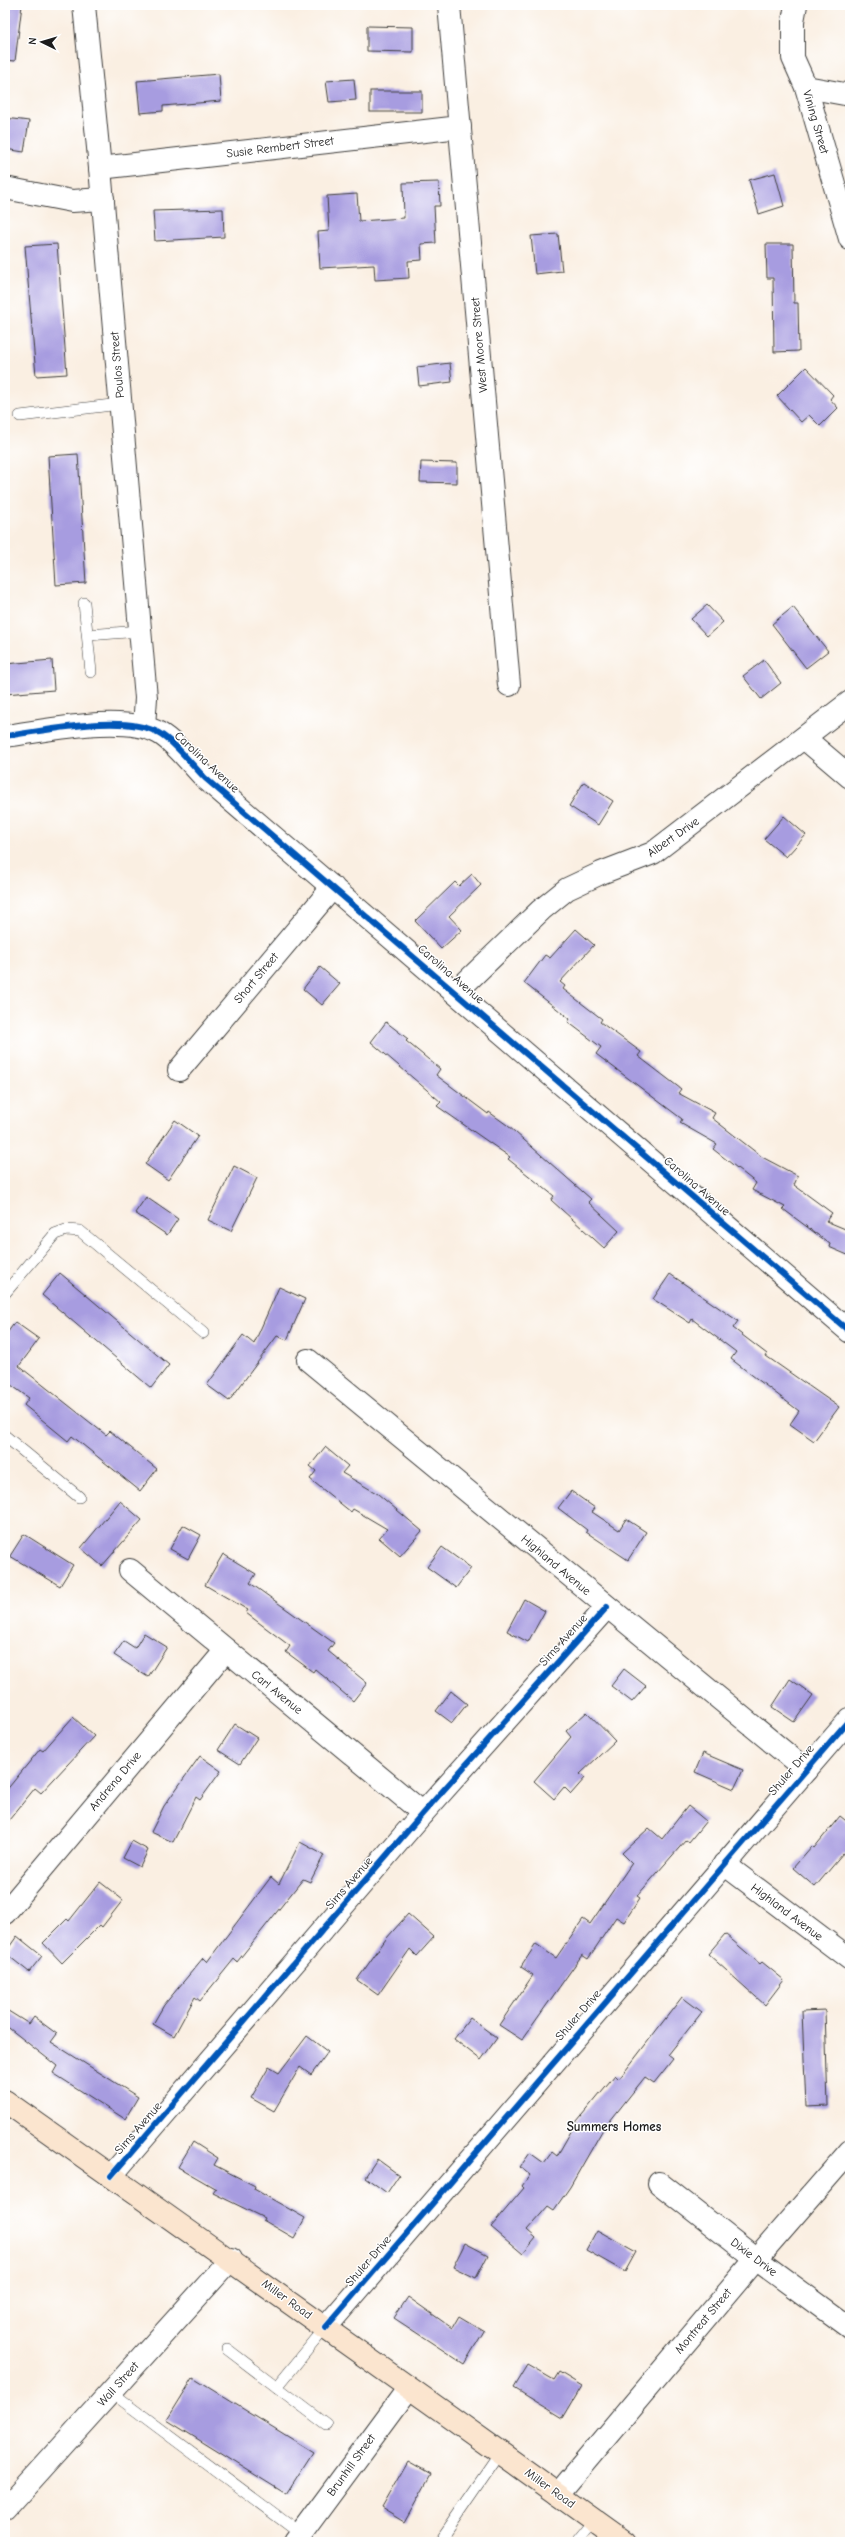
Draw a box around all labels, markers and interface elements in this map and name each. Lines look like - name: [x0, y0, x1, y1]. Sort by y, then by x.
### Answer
- north arrow: [22, 22, 62, 62]
- text: N: [26, 37, 39, 45]
- street label: Vining Street: [800, 89, 832, 156]
- street label: Susie Rembert Street: [225, 133, 335, 161]
- street label: West Moore Street: [468, 296, 490, 393]
- street label: Poulos Street: [107, 331, 127, 399]
- street label: Carolina Avenue: [172, 729, 242, 795]
- street label: Albert Drive: [644, 814, 702, 860]
- street label: Carolina Avenue: [415, 941, 487, 1007]
- street label: Short Street: [231, 949, 282, 1006]
- street label: Carolina Avenue: [661, 1153, 733, 1219]
- street label: Highland Avenue: [518, 1532, 594, 1598]
- street label: Sims Avenue: [536, 1611, 590, 1669]
- street label: Carl Avenue: [249, 1667, 305, 1717]
- street label: Shuler Drive: [765, 1742, 817, 1798]
- street label: Andrena Drive: [86, 1748, 144, 1814]
- street label: Sims Avenue: [322, 1854, 376, 1912]
- street label: Highland Avenue: [748, 1880, 826, 1944]
- street label: Shuler Drive: [552, 1987, 604, 2043]
- street label: Sims Avenue: [111, 2099, 165, 2157]
- district label: Summers Homes: [567, 2119, 662, 2134]
- street label: Shuler Drive: [342, 2233, 394, 2289]
- street label: Dixie Drive: [728, 2235, 780, 2279]
- street label: Miller Road: [259, 2276, 315, 2322]
- street label: Montreat Street: [672, 2285, 735, 2356]
- street label: Wall Street: [94, 2358, 142, 2409]
- street label: Brunhill Street: [324, 2431, 379, 2499]
- street label: Miller Road: [522, 2465, 578, 2511]

